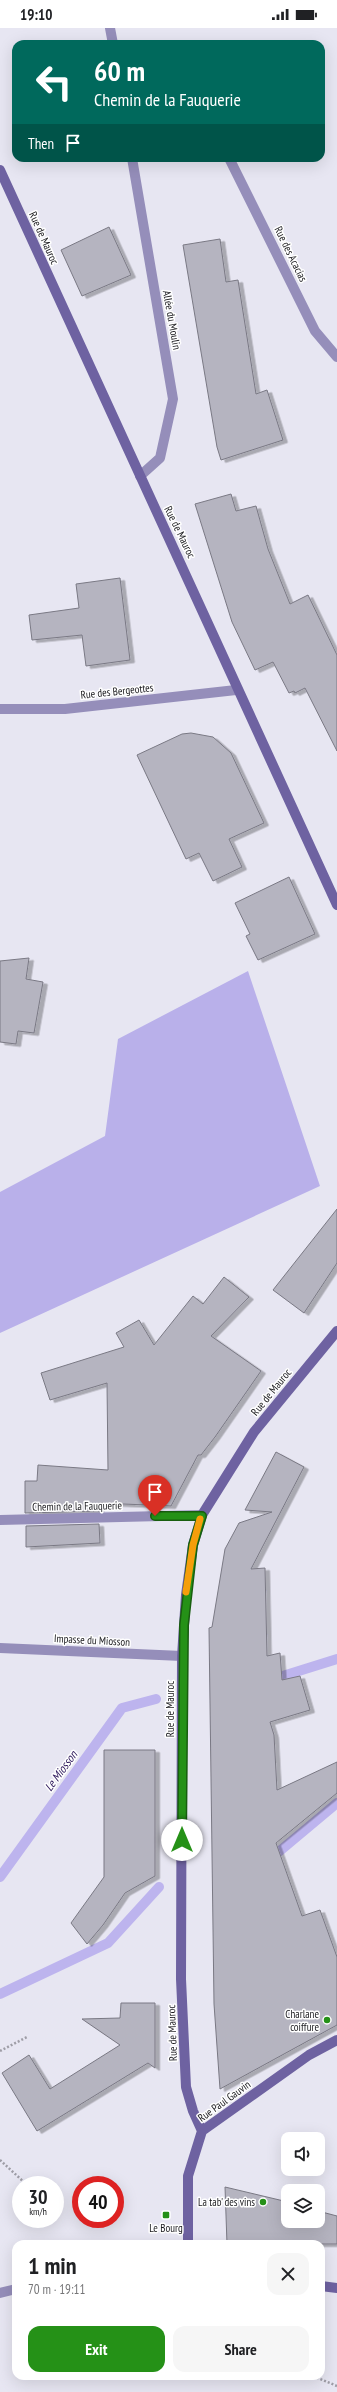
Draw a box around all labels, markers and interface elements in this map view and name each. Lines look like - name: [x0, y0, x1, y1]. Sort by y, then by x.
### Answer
- text: 19:10: [20, 5, 52, 24]
- text: 60 m: [94, 52, 145, 89]
- icon: left: [28, 56, 80, 108]
- text: Chemin de la Fauquerie: [94, 88, 241, 111]
- icon: arrive: [62, 132, 84, 154]
- text: Then: [28, 134, 54, 153]
- street label: Rue de Mauroc: [26, 209, 62, 267]
- street label: Rue des Acacias: [272, 224, 311, 284]
- street label: Allée du Moulin: [160, 289, 184, 351]
- street label: Rue de Mauroc: [161, 504, 199, 560]
- street label: Rue des Bergeottes: [80, 680, 154, 702]
- street label: Rue de Mauroc: [248, 1366, 294, 1418]
- pin: [138, 1475, 172, 1516]
- icon: arrive: [144, 1481, 166, 1503]
- street label: Chemin de la Fauquerie: [32, 1498, 122, 1514]
- street label: Impasse du Miosson: [54, 1631, 131, 1649]
- street label: Rue de Mauroc: [163, 1681, 177, 1737]
- water label: Le Miosson: [41, 1747, 81, 1794]
- position arrow: [161, 1819, 203, 1861]
- street label: Rue de Mauroc: [164, 2004, 180, 2061]
- place label: Charlane coiffure: [285, 2007, 319, 2034]
- marker: Charlane coiffure: [322, 2015, 332, 2025]
- street label: Rue Paul Gauvin: [195, 2077, 253, 2125]
- map controls: [281, 2132, 325, 2228]
- button: sound: [281, 2132, 325, 2176]
- speed limit sign: 40: [72, 2176, 124, 2228]
- text: 30: [28, 2184, 48, 2210]
- button: layers: [281, 2184, 325, 2228]
- place label: La tab' des vins: [198, 2195, 255, 2209]
- marker: La tab' des vins: [258, 2197, 268, 2207]
- text: km/h: [29, 2205, 47, 2218]
- marker: Le Bourg: [161, 2210, 171, 2220]
- place label: Le Bourg: [149, 2221, 183, 2235]
- text: 1 min: [28, 2250, 76, 2281]
- button: close: [267, 2253, 309, 2295]
- text: 70 m · 19:11: [28, 2281, 85, 2298]
- button: Exit: [28, 2326, 165, 2372]
- button: Share: [173, 2326, 309, 2372]

